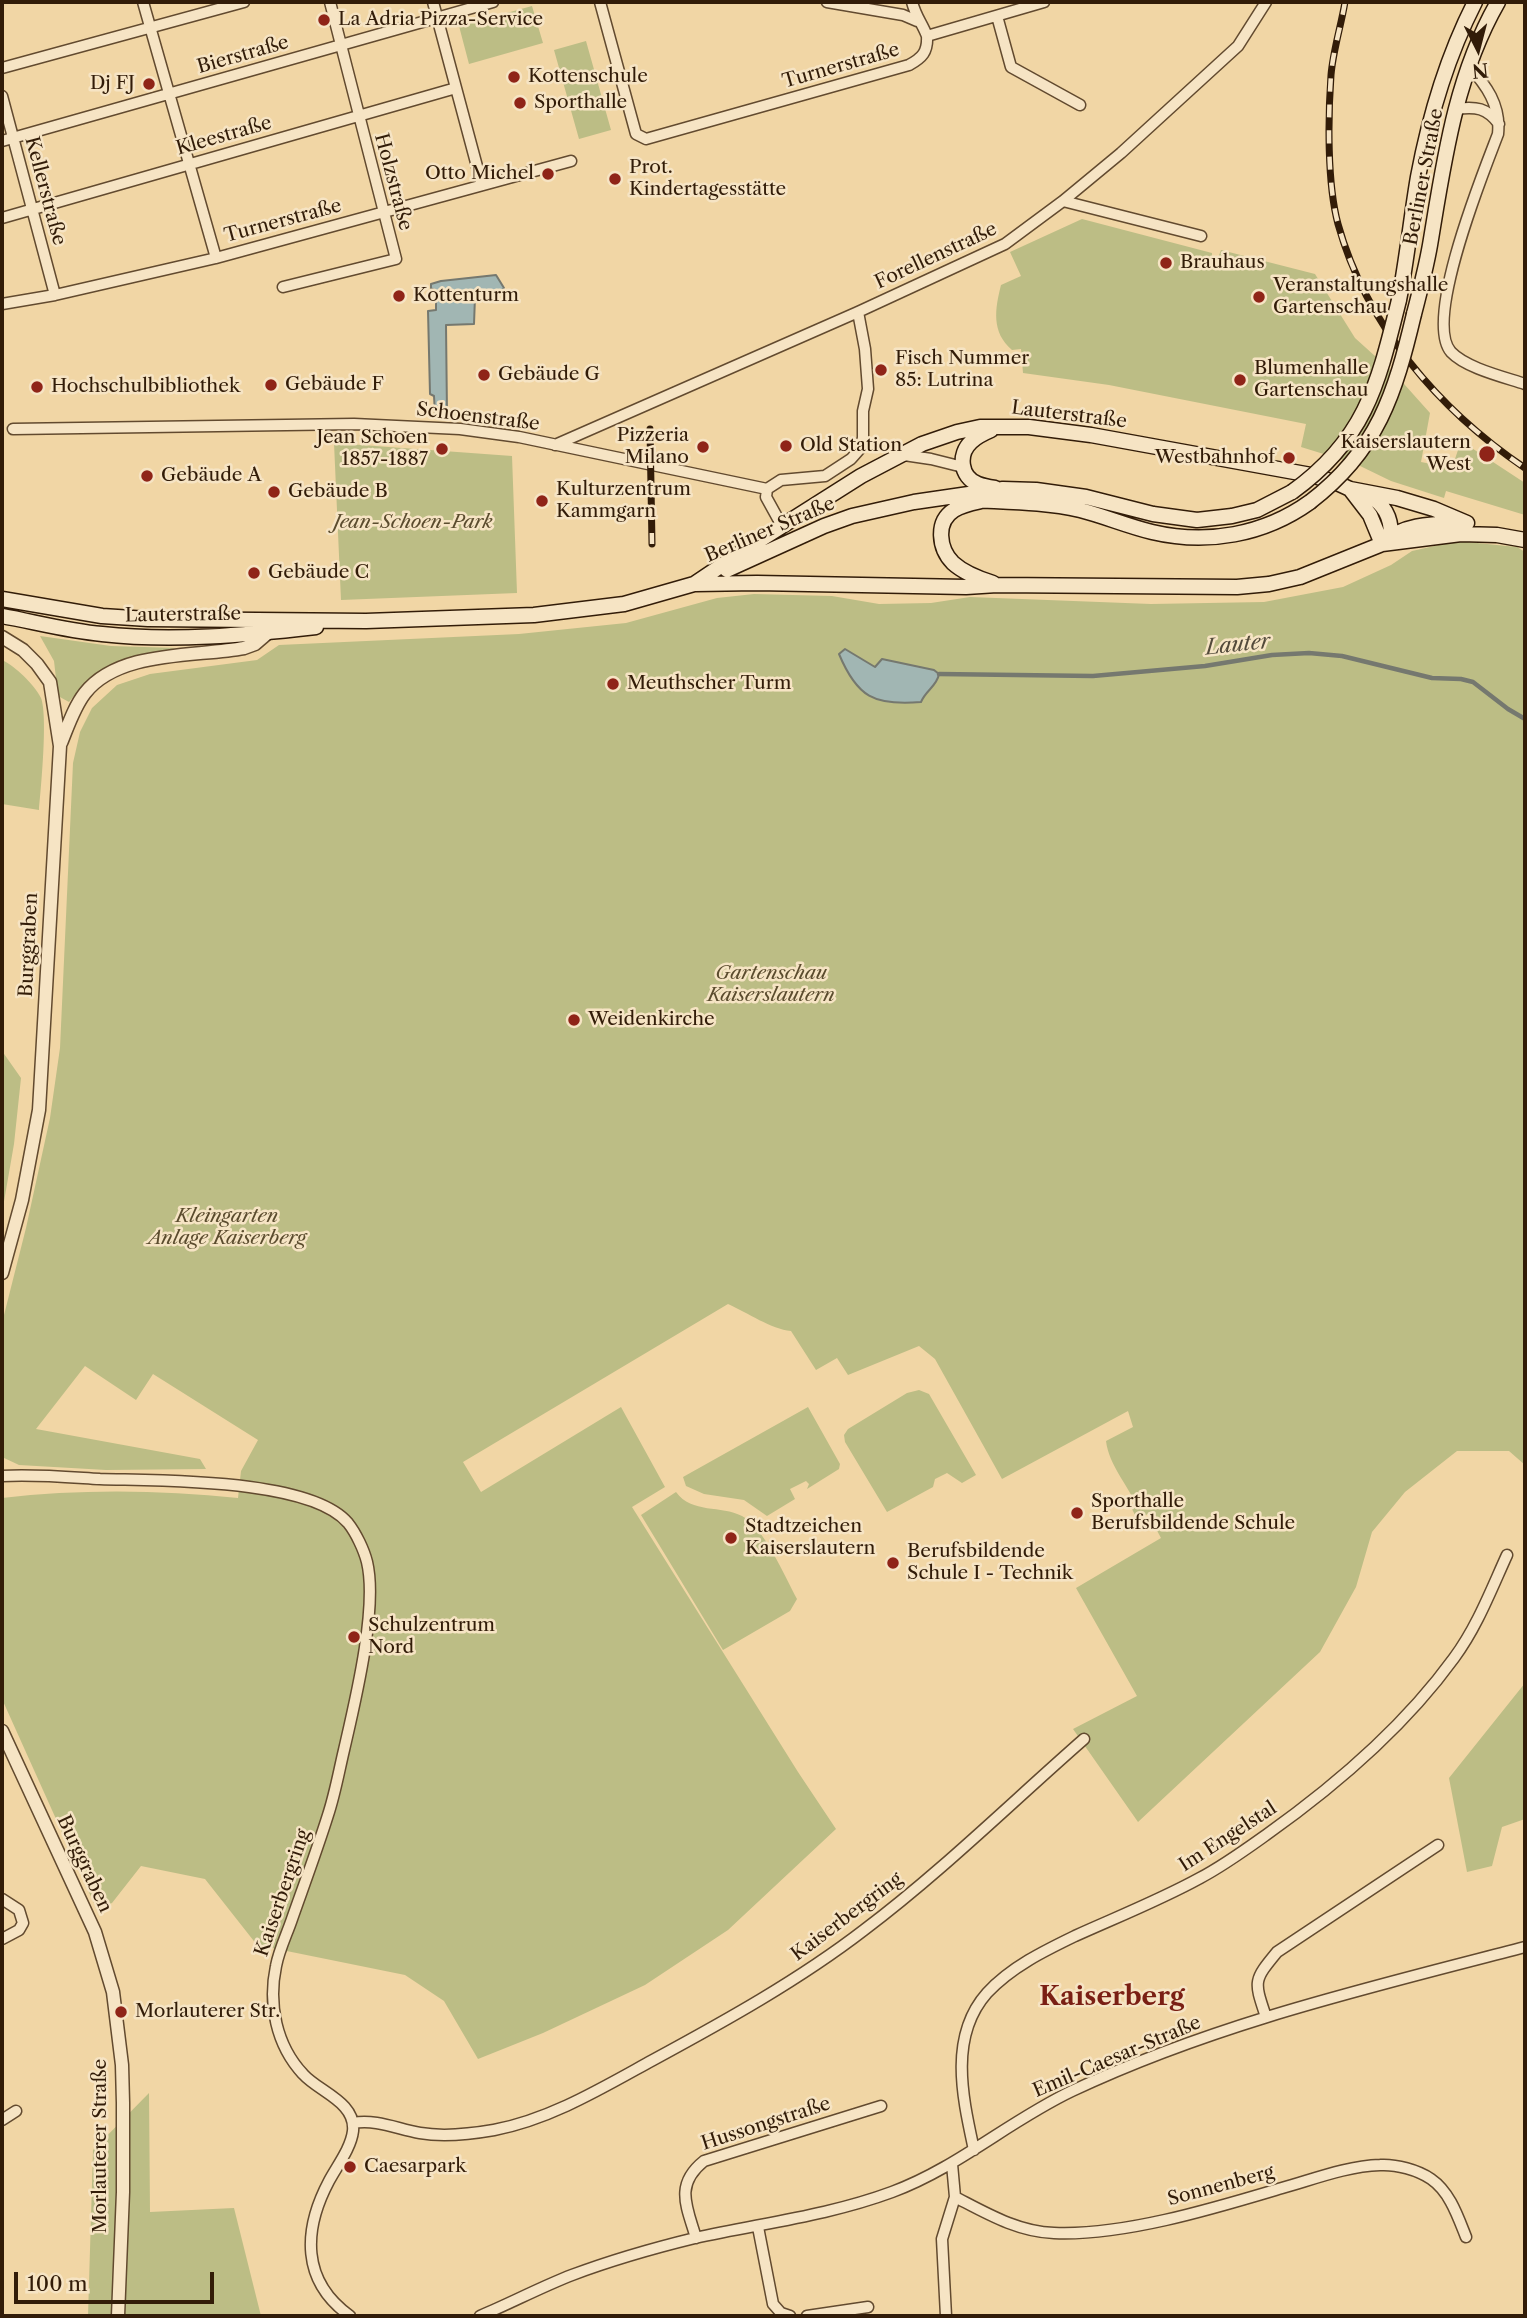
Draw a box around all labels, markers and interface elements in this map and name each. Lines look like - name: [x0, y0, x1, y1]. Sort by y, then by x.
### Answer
- place label: La Adria Pizza-Service: [338, 9, 543, 31]
- marker: La Adria Pizza-Service: [316, 12, 332, 28]
- north arrow: [1443, 14, 1513, 84]
- street label: Bierstraße: [195, 31, 291, 79]
- street label: Turnerstraße: [780, 38, 902, 94]
- text: N: [1471, 58, 1490, 83]
- place label: Kottenschule: [528, 66, 648, 88]
- marker: Kottenschule: [506, 69, 522, 85]
- place label: Dj FJ: [90, 73, 135, 95]
- marker: Dj FJ: [141, 76, 157, 92]
- place label: Sporthalle: [534, 92, 627, 114]
- marker: Sporthalle: [512, 95, 528, 111]
- street label: Berliner Straße: [1400, 107, 1448, 247]
- street label: Kleestraße: [174, 111, 274, 161]
- street label: Holzstraße: [369, 131, 417, 233]
- street label: Kellerstraße: [20, 134, 70, 248]
- place label: Prot. Kindertagesstätte: [629, 157, 786, 201]
- place label: Otto Michel: [425, 163, 534, 185]
- marker: Otto Michel: [540, 166, 556, 182]
- marker: Prot. Kindertagesstätte: [607, 171, 623, 187]
- street label: Turnerstraße: [222, 194, 344, 248]
- street label: Forellenstraße: [871, 218, 1001, 294]
- place label: Brauhaus: [1180, 252, 1265, 274]
- marker: Brauhaus: [1158, 255, 1174, 271]
- place label: Veranstaltungshalle Gartenschau: [1273, 275, 1448, 319]
- place label: Kottenturm: [413, 285, 519, 307]
- marker: Kottenturm: [391, 288, 407, 304]
- marker: Veranstaltungshalle Gartenschau: [1251, 289, 1267, 305]
- place label: Fisch Nummer 85: Lutrina: [895, 348, 1029, 392]
- place label: Blumenhalle Gartenschau: [1254, 358, 1369, 402]
- marker: Fisch Nummer 85: Lutrina: [873, 362, 889, 378]
- place label: Gebäude G: [498, 364, 600, 386]
- marker: Gebäude G: [476, 367, 492, 383]
- marker: Blumenhalle Gartenschau: [1232, 372, 1248, 388]
- place label: Gebäude F: [285, 374, 384, 396]
- place label: Hochschulbibliothek: [51, 376, 240, 398]
- marker: Gebäude F: [263, 377, 279, 393]
- marker: Hochschulbibliothek: [29, 379, 45, 395]
- street label: Lauterstraße: [1010, 397, 1128, 433]
- street label: Schoenstraße: [415, 398, 541, 436]
- place label: Pizzeria Milano: [617, 425, 689, 469]
- place label: Jean Schoen 1857-1887: [316, 427, 428, 471]
- place label: Kaiserslautern West: [1341, 432, 1471, 476]
- place label: Old Station: [800, 435, 902, 457]
- marker: Old Station: [778, 438, 794, 454]
- marker: Pizzeria Milano: [695, 439, 711, 455]
- marker: Jean Schoen 1857-1887: [434, 441, 450, 457]
- marker: Kaiserslautern West: [1477, 444, 1497, 464]
- place label: Westbahnhof: [1155, 447, 1275, 469]
- marker: Westbahnhof: [1281, 450, 1297, 466]
- place label: Gebäude A: [161, 465, 261, 487]
- marker: Gebäude A: [139, 468, 155, 484]
- place label: Kulturzentrum Kammgarn: [556, 479, 691, 523]
- place label: Gebäude B: [288, 481, 388, 503]
- marker: Gebäude B: [266, 484, 282, 500]
- street label: Berliner Straße: [702, 492, 838, 568]
- marker: Kulturzentrum Kammgarn: [534, 493, 550, 509]
- park label: Jean-Schoen-Park: [333, 512, 493, 534]
- place label: Gebäude C: [268, 562, 369, 584]
- marker: Gebäude C: [246, 565, 262, 581]
- street label: Lauterstraße: [125, 603, 241, 627]
- water label: Lauter: [1204, 629, 1272, 661]
- place label: Meuthscher Turm: [627, 673, 792, 695]
- marker: Meuthscher Turm: [605, 676, 621, 692]
- street label: Burggraben: [15, 892, 43, 998]
- park label: Gartenschau Kaiserslautern: [707, 963, 835, 1007]
- place label: Weidenkirche: [588, 1009, 715, 1031]
- marker: Weidenkirche: [566, 1012, 582, 1028]
- park label: Kleingarten Anlage Kaiserberg: [148, 1206, 306, 1250]
- place label: Sporthalle Berufsbildende Schule: [1091, 1491, 1295, 1535]
- marker: Sporthalle Berufsbildende Schule: [1069, 1505, 1085, 1521]
- place label: Stadtzeichen Kaiserslautern: [745, 1516, 875, 1560]
- marker: Stadtzeichen Kaiserslautern: [723, 1530, 739, 1546]
- place label: Berufsbildende Schule I - Technik: [907, 1541, 1073, 1585]
- marker: Berufsbildende Schule I - Technik: [885, 1555, 901, 1571]
- place label: Schulzentrum Nord: [368, 1615, 495, 1659]
- marker: Schulzentrum Nord: [346, 1629, 362, 1645]
- street label: Im Engelstal: [1175, 1797, 1281, 1877]
- street label: Burggraben: [52, 1812, 116, 1916]
- street label: Kaiserbergring: [251, 1826, 315, 1960]
- street label: Kaiserbergring: [787, 1868, 907, 1966]
- district label: Kaiserberg: [1039, 1981, 1185, 2013]
- place label: Morlauterer Str.: [135, 2001, 280, 2023]
- marker: Morlauterer Str.: [113, 2004, 129, 2020]
- street label: Emil-Caesar-Straße: [1030, 2011, 1204, 2103]
- street label: Morlauterer Straße: [90, 2059, 112, 2233]
- street label: Hussongstraße: [699, 2092, 833, 2156]
- place label: Caesarpark: [364, 2156, 466, 2178]
- marker: Caesarpark: [342, 2159, 358, 2175]
- street label: Sonnenberg: [1165, 2161, 1277, 2211]
- scale bar: [18, 2258, 217, 2302]
- text: 100 m: [27, 2271, 88, 2296]

